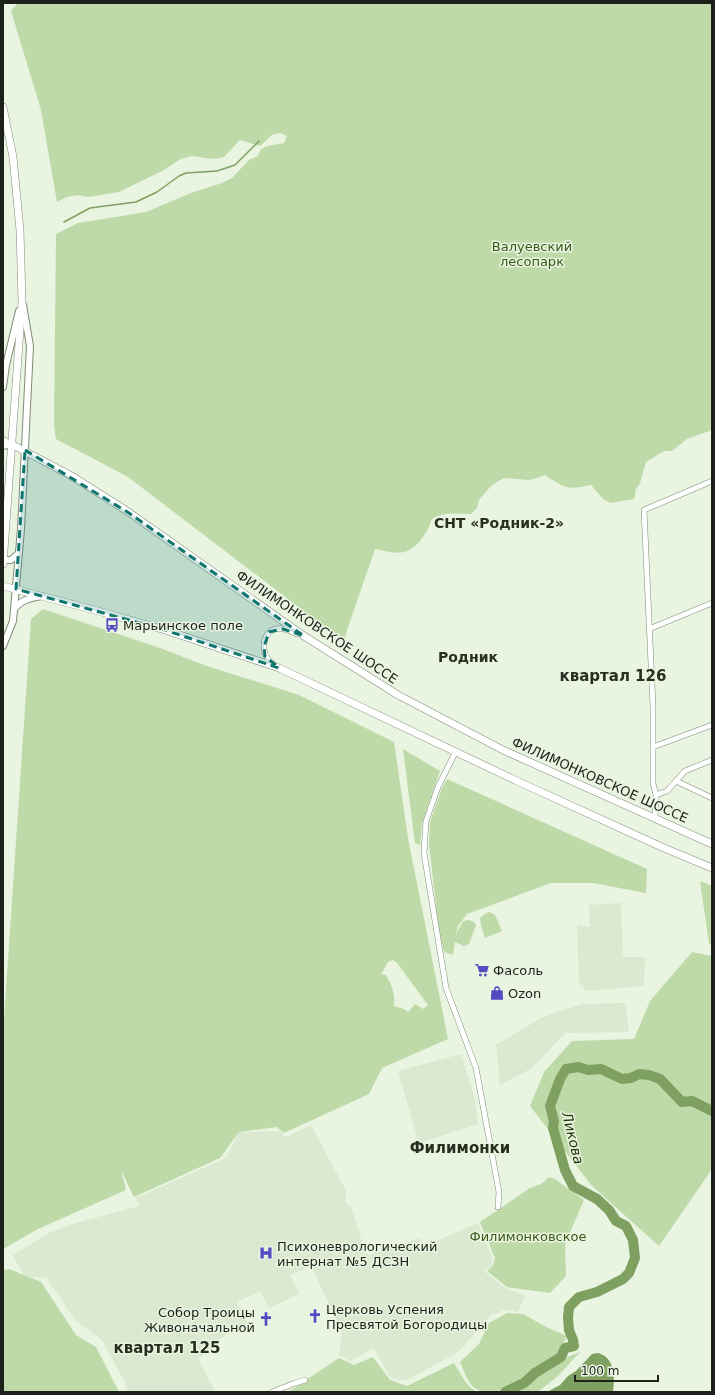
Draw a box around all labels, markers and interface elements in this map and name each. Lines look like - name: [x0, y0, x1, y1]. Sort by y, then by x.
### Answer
- park label: Валуевский лесопарк: [492, 239, 572, 269]
- district label: СНТ «Родник-2»: [434, 515, 564, 531]
- street label: ФИЛИМОНКОВСКОЕ ШОССЕ: [233, 567, 401, 687]
- bus stop icon: Марьинское поле: [104, 617, 120, 633]
- place label: Марьинское поле: [123, 618, 243, 633]
- district label: Родник: [438, 649, 499, 665]
- district label: квартал 126: [560, 667, 666, 685]
- street label: ФИЛИМОНКОВСКОЕ ШОССЕ: [510, 734, 690, 826]
- supermarket icon: Фасоль: [474, 962, 490, 978]
- place label: Фасоль: [493, 963, 543, 978]
- shop icon: Ozon: [489, 985, 505, 1001]
- place label: Ozon: [508, 986, 541, 1001]
- water label: Ликова: [559, 1109, 587, 1166]
- district label: Филимонки: [410, 1139, 510, 1157]
- park label: Филимонковское: [469, 1229, 587, 1244]
- place label: Психоневрологический интернат №5 ДСЗН: [277, 1239, 438, 1269]
- hospital icon: Психоневрологический интернат №5 ДСЗН: [258, 1245, 274, 1261]
- place label: Церковь Успения Пресвятой Богородицы: [326, 1302, 487, 1332]
- place label: Собор Троицы Живоначальной: [144, 1305, 255, 1335]
- church icon: Церковь Успения Пресвятой Богородицы: [307, 1308, 323, 1324]
- church icon: Собор Троицы Живоначальной: [258, 1311, 274, 1327]
- district label: квартал 125: [114, 1339, 220, 1357]
- scale bar: [575, 1357, 658, 1383]
- text: 100 m: [581, 1364, 619, 1378]

